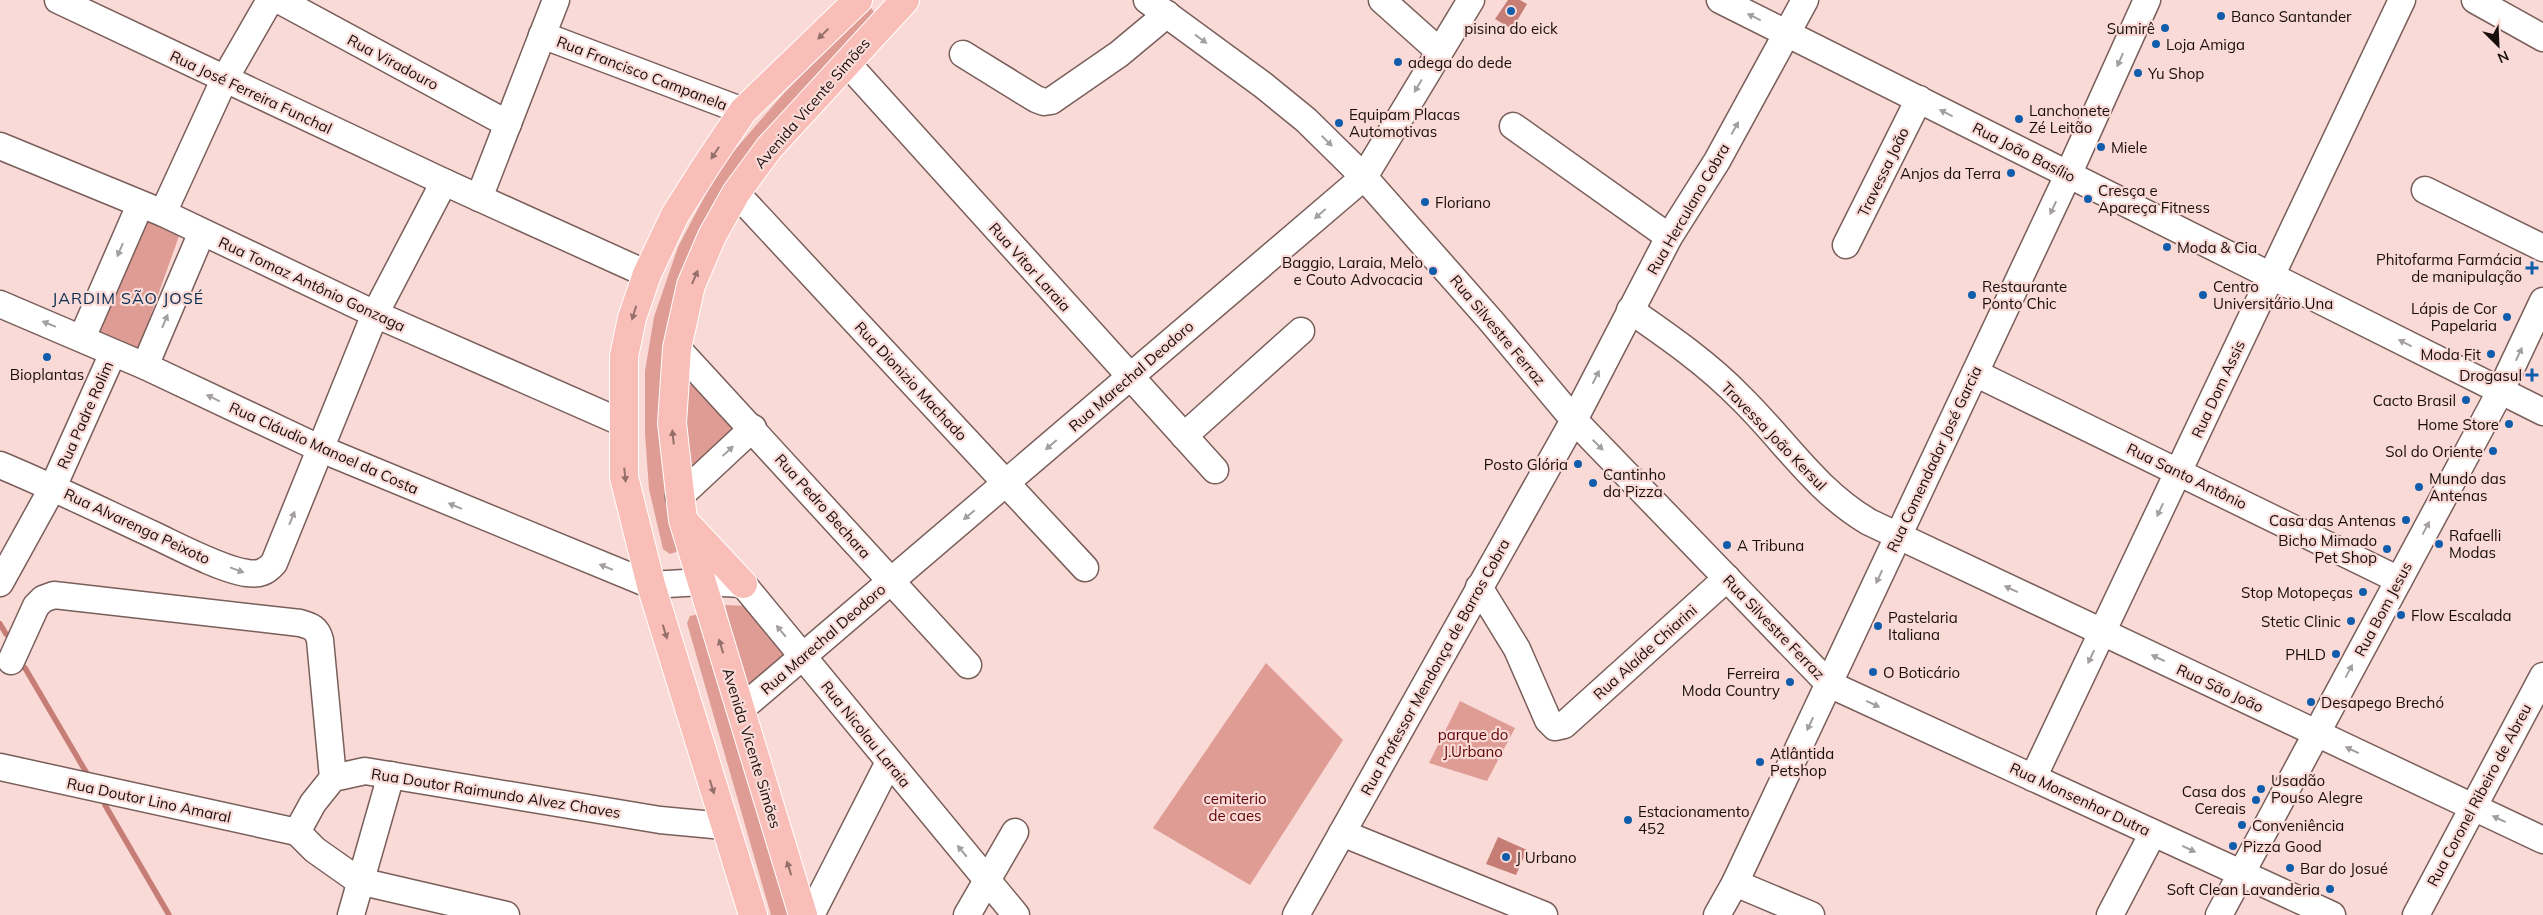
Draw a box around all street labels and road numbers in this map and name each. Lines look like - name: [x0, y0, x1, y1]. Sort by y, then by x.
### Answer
- street label: Rua Viradouro: [344, 30, 442, 94]
- street label: Rua Francisco Campanela: [554, 32, 730, 114]
- street label: Avenida Vicente Simões: [750, 34, 874, 172]
- street label: Rua José Ferreira Funchal: [167, 46, 335, 138]
- street label: Rua João Basílio: [1969, 118, 2079, 186]
- street label: Travessa João: [1853, 124, 1913, 220]
- street label: Rua Herculano Cobra: [1643, 140, 1733, 278]
- street label: Rua Vitor Laraia: [985, 219, 1075, 315]
- street label: Rua Tomaz Antônio Gonzaga: [216, 232, 408, 336]
- street label: Rua Silvestre Ferraz: [1446, 271, 1550, 389]
- street label: Rua Dionizio Machado: [851, 317, 971, 445]
- street label: Rua Marechal Deodoro: [1065, 317, 1197, 435]
- street label: Rua Dom Assis: [2187, 337, 2249, 441]
- street label: Rua Padre Rolim: [53, 358, 117, 472]
- street label: Rua Comendador José Garcia: [1882, 363, 1986, 555]
- street label: Travessa João Kersul: [1717, 378, 1831, 494]
- street label: Rua Cláudio Manoel da Costa: [226, 398, 422, 498]
- street label: Rua Santo Antônio: [2124, 439, 2250, 513]
- street label: Rua Pedro Bechara: [771, 450, 875, 562]
- street label: Rua Alvarenga Peixoto: [61, 484, 213, 568]
- street label: Rua Professor Mendonça de Barros Cobra: [1356, 535, 1514, 799]
- street label: Rua Bom Jesus: [2350, 558, 2416, 660]
- street label: Rua Silvestre Ferraz: [1719, 571, 1829, 684]
- street label: Rua Marechal Deodoro: [757, 580, 889, 698]
- street label: Rua Alaíde Chiarini: [1589, 600, 1701, 704]
- street label: Rua São João: [2173, 660, 2267, 716]
- street label: Avenida Vicente Simões: [719, 666, 785, 830]
- street label: Rua Nicolau Laraia: [817, 677, 915, 791]
- street label: Rua Coronel Ribeiro de Abreu: [2423, 700, 2535, 890]
- street label: Rua Monsenhor Dutra: [2007, 758, 2153, 840]
- street label: Rua Doutor Raimundo Alvez Chaves: [370, 764, 622, 822]
- street label: Rua Doutor Lino Amaral: [65, 773, 233, 827]

